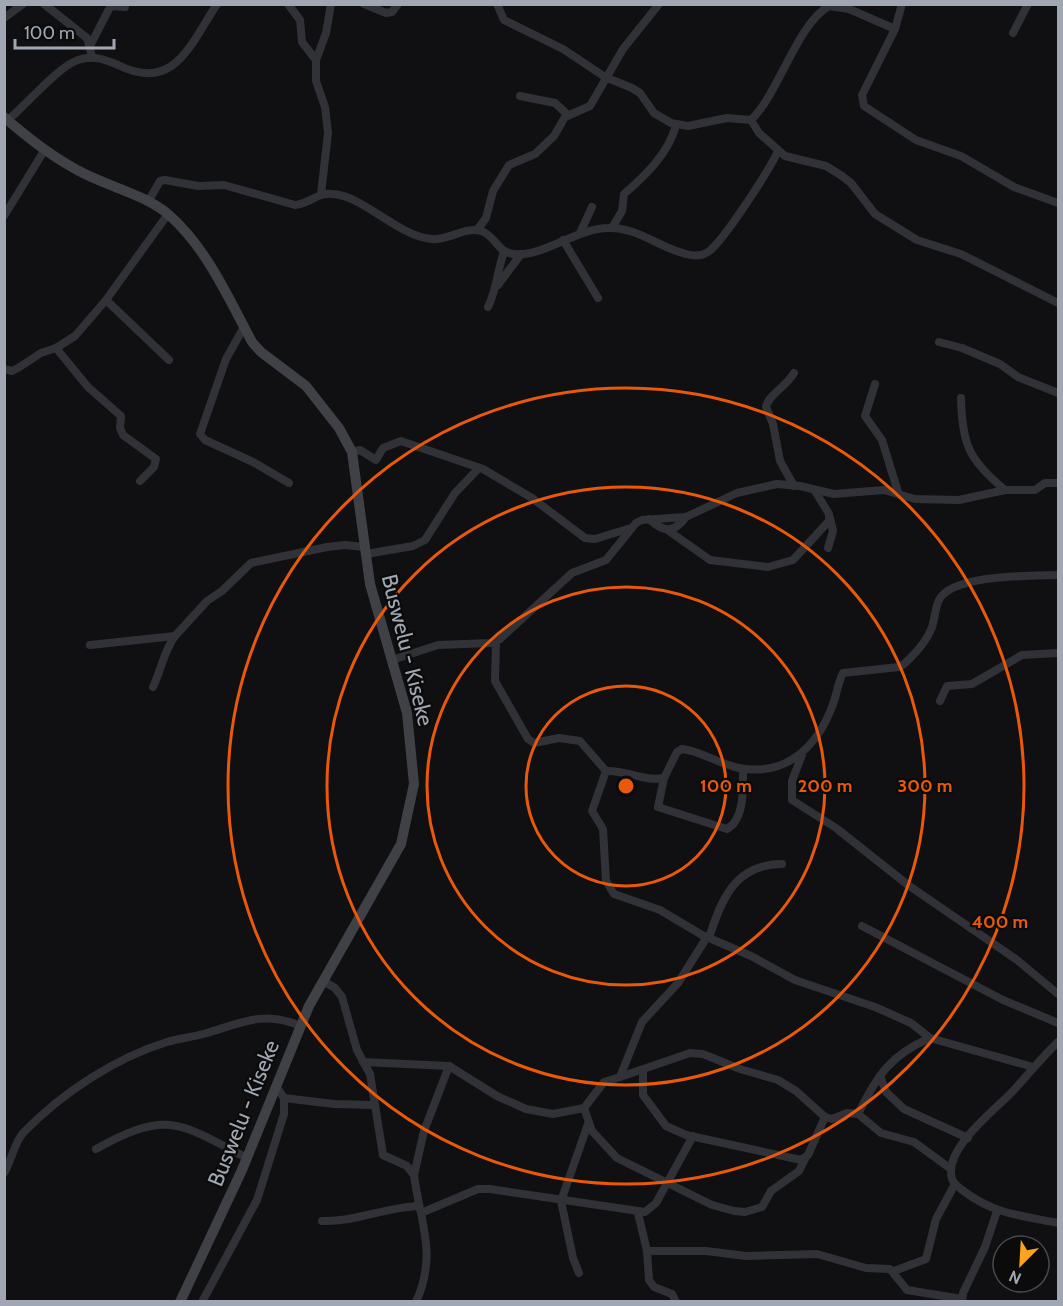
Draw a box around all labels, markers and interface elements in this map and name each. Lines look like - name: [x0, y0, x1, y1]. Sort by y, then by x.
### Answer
- scale bar: [15, 12, 114, 50]
- text: 100 m: [24, 22, 75, 44]
- street label: Buswelu - Kiseke: [376, 571, 439, 729]
- text: 100 m: [700, 775, 752, 797]
- text: 200 m: [798, 775, 852, 797]
- text: 300 m: [898, 775, 952, 797]
- centre of rings: [616, 776, 636, 796]
- text: 400 m: [972, 911, 1028, 933]
- street label: Buswelu - Kiseke: [202, 1036, 285, 1190]
- north arrow: [991, 1234, 1051, 1294]
- text: N: [1006, 1266, 1024, 1288]

